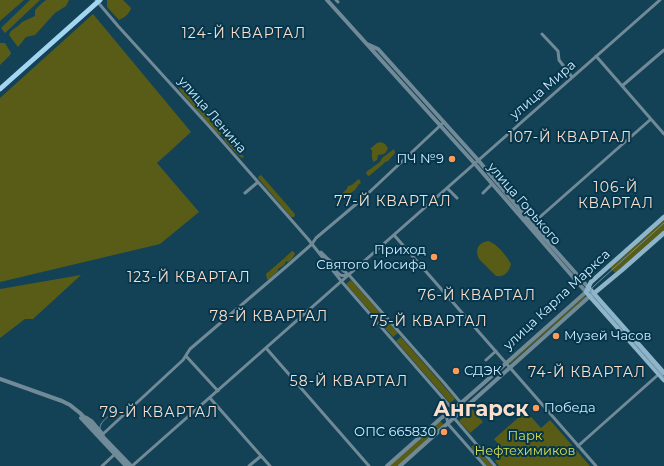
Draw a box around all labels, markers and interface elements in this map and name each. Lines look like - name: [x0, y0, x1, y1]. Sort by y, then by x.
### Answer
- district label: 124-Й КВАРТАЛ: [182, 26, 306, 42]
- street label: улица Мира: [507, 57, 579, 123]
- street label: улица Ленина: [175, 74, 249, 156]
- district label: 107-Й КВАРТАЛ: [508, 130, 632, 146]
- place label: ПЧ №9: [397, 151, 444, 167]
- marker: ПЧ №9: [447, 154, 457, 164]
- street label: улица Горького: [484, 160, 564, 248]
- district label: 106-Й КВАРТАЛ: [578, 180, 654, 212]
- district label: 77-Й КВАРТАЛ: [334, 194, 452, 210]
- place label: Приход Святого Иосифа: [316, 242, 426, 273]
- street label: улица Карла Маркса: [501, 247, 613, 353]
- marker: Приход Святого Иосифа: [429, 252, 439, 262]
- district label: 123-Й КВАРТАЛ: [127, 270, 251, 286]
- district label: 76-Й КВАРТАЛ: [418, 288, 536, 304]
- district label: 78-Й КВАРТАЛ: [210, 309, 328, 325]
- district label: 75-Й КВАРТАЛ: [370, 314, 488, 330]
- place label: Музей Часов: [564, 328, 651, 344]
- marker: Музей Часов: [551, 331, 561, 341]
- place label: СДЭК: [464, 363, 502, 379]
- district label: 74-Й КВАРТАЛ: [528, 365, 646, 381]
- marker: СДЭК: [451, 366, 461, 376]
- district label: 58-Й КВАРТАЛ: [290, 374, 408, 390]
- district label: Ангарск: [433, 397, 529, 423]
- place label: Победа: [544, 400, 595, 416]
- marker: Победа: [531, 403, 541, 413]
- district label: 79-Й КВАРТАЛ: [100, 405, 218, 421]
- place label: ОПС 665830: [354, 424, 436, 440]
- marker: ОПС 665830: [439, 427, 449, 437]
- park label: Парк Нефтехимиков: [475, 428, 575, 459]

